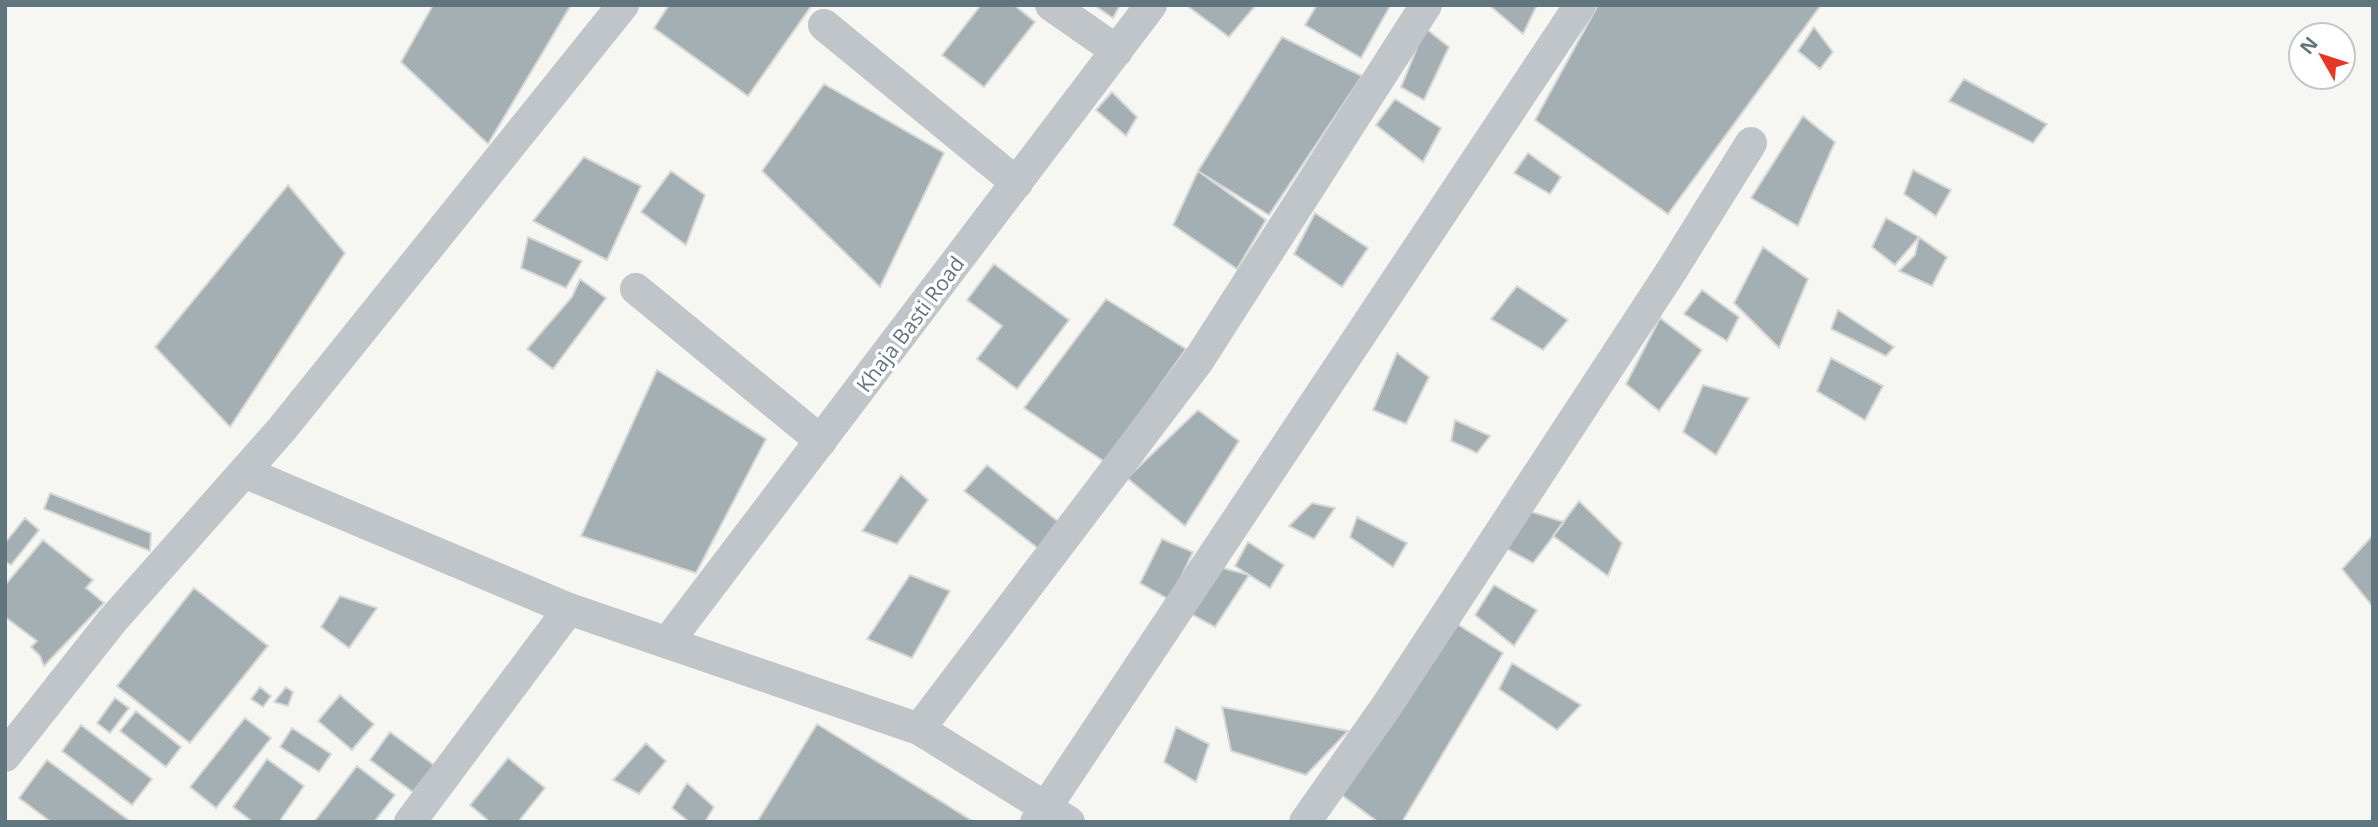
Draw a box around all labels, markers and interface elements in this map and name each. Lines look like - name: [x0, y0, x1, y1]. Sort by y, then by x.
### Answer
- north arrow: [2287, 21, 2357, 91]
- text: N: [2294, 31, 2324, 59]
- street label: Khaja Basti Road: [850, 250, 970, 398]

